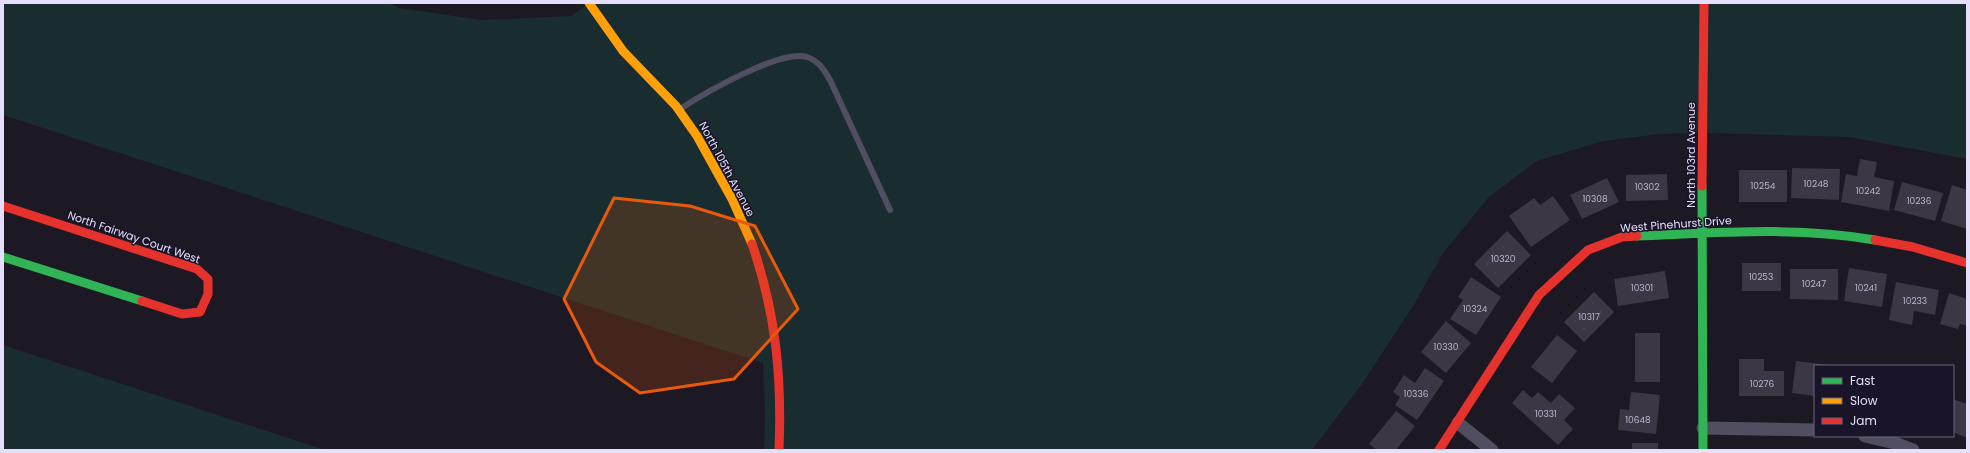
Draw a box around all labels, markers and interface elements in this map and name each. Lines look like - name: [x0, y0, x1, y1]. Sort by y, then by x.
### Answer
- street label: North 103rd Avenue: [1683, 102, 1699, 208]
- street label: North 105th Avenue: [695, 119, 759, 219]
- house number: 10248: [1803, 178, 1829, 190]
- house number: 10254: [1750, 180, 1776, 192]
- house number: 10302: [1635, 181, 1659, 193]
- house number: 10242: [1856, 185, 1880, 197]
- house number: 10308: [1582, 193, 1608, 205]
- house number: 10236: [1907, 195, 1932, 207]
- street label: North Fairway Court West: [66, 207, 202, 267]
- street label: West Pinehurst Drive: [1620, 212, 1732, 236]
- house number: 10320: [1491, 253, 1516, 265]
- house number: 10253: [1749, 271, 1773, 283]
- house number: 10247: [1802, 278, 1826, 290]
- house number: 10301: [1631, 282, 1653, 294]
- house number: 10241: [1855, 282, 1877, 294]
- house number: 10233: [1903, 295, 1927, 307]
- house number: 10324: [1463, 303, 1488, 315]
- house number: 10317: [1578, 311, 1600, 323]
- house number: 10330: [1434, 341, 1459, 353]
- legend: [1814, 365, 1954, 437]
- text: Fast: [1850, 372, 1875, 389]
- house number: 10276: [1750, 378, 1774, 390]
- house number: 10336: [1404, 388, 1429, 400]
- text: Slow: [1850, 392, 1878, 409]
- house number: 10331: [1535, 408, 1557, 420]
- text: Jam: [1850, 412, 1877, 429]
- house number: 10648: [1625, 414, 1651, 426]

